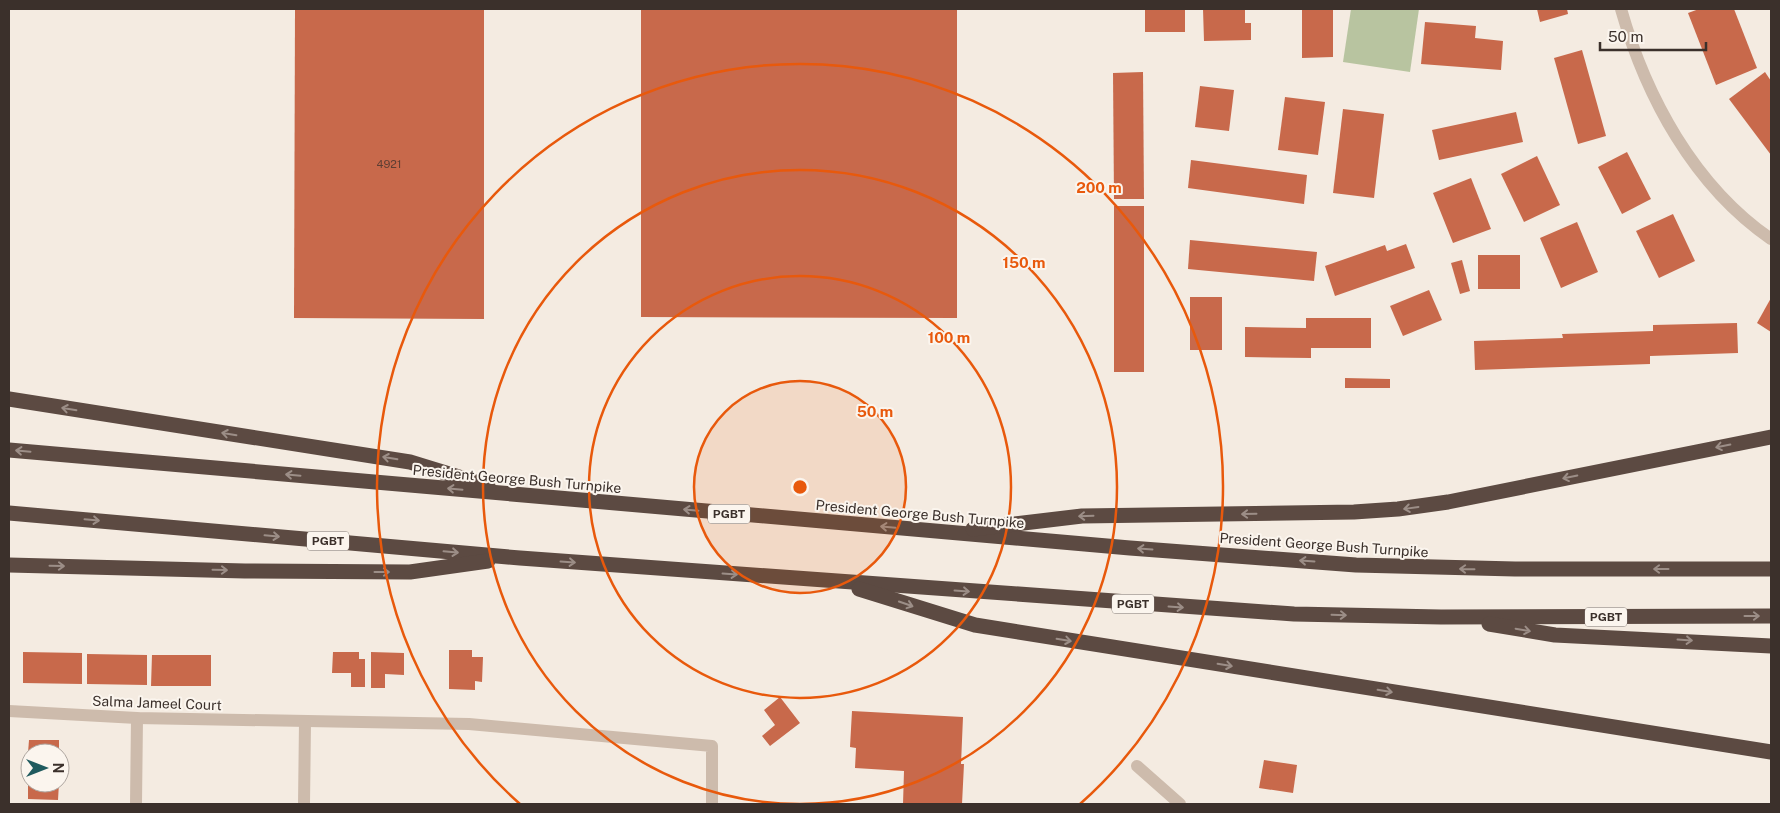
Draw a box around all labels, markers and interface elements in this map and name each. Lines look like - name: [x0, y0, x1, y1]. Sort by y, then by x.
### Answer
- scale bar: [1600, 20, 1706, 52]
- text: 50 m: [1608, 28, 1643, 45]
- house number: 4921: [377, 158, 401, 170]
- text: 200 m: [1076, 179, 1122, 196]
- text: 150 m: [1002, 254, 1046, 271]
- text: 100 m: [928, 329, 970, 346]
- one-way arrow: [61, 403, 77, 413]
- text: 50 m: [857, 403, 893, 420]
- one-way arrow: [222, 428, 238, 438]
- one-way arrow: [1716, 442, 1732, 452]
- one-way arrow: [16, 446, 32, 456]
- one-way arrow: [382, 453, 398, 463]
- street label: President George Bush Turnpike: [412, 462, 622, 496]
- one-way arrow: [285, 470, 301, 480]
- one-way arrow: [1563, 472, 1579, 482]
- centre of rings: [791, 478, 809, 496]
- one-way arrow: [447, 485, 463, 494]
- street label: President George Bush Turnpike: [815, 497, 1025, 531]
- one-way arrow: [1403, 503, 1419, 513]
- road number: PGBT: [708, 504, 750, 524]
- one-way arrow: [683, 506, 699, 515]
- one-way arrow: [1241, 509, 1258, 519]
- one-way arrow: [1079, 512, 1095, 521]
- one-way arrow: [84, 516, 100, 525]
- one-way arrow: [880, 523, 896, 532]
- street label: President George Bush Turnpike: [1219, 530, 1429, 560]
- one-way arrow: [264, 532, 280, 541]
- road number: PGBT: [307, 532, 349, 550]
- one-way arrow: [1138, 545, 1154, 554]
- one-way arrow: [443, 547, 459, 557]
- one-way arrow: [560, 557, 576, 567]
- one-way arrow: [1300, 557, 1316, 566]
- one-way arrow: [49, 562, 65, 571]
- one-way arrow: [1459, 564, 1475, 574]
- one-way arrow: [1653, 564, 1670, 574]
- one-way arrow: [212, 566, 228, 575]
- one-way arrow: [374, 567, 390, 577]
- one-way arrow: [722, 569, 738, 578]
- one-way arrow: [954, 586, 970, 596]
- road number: PGBT: [1112, 594, 1154, 614]
- one-way arrow: [898, 600, 914, 610]
- one-way arrow: [1168, 602, 1184, 612]
- road number: PGBT: [1585, 608, 1627, 626]
- one-way arrow: [1330, 611, 1346, 620]
- one-way arrow: [1744, 611, 1760, 621]
- one-way arrow: [1515, 625, 1531, 635]
- one-way arrow: [1056, 635, 1072, 645]
- one-way arrow: [1677, 636, 1693, 645]
- one-way arrow: [1217, 661, 1233, 671]
- one-way arrow: [1377, 686, 1393, 696]
- street label: Salma Jameel Court: [92, 693, 222, 713]
- north arrow: [20, 743, 70, 793]
- text: N: [50, 763, 66, 773]

